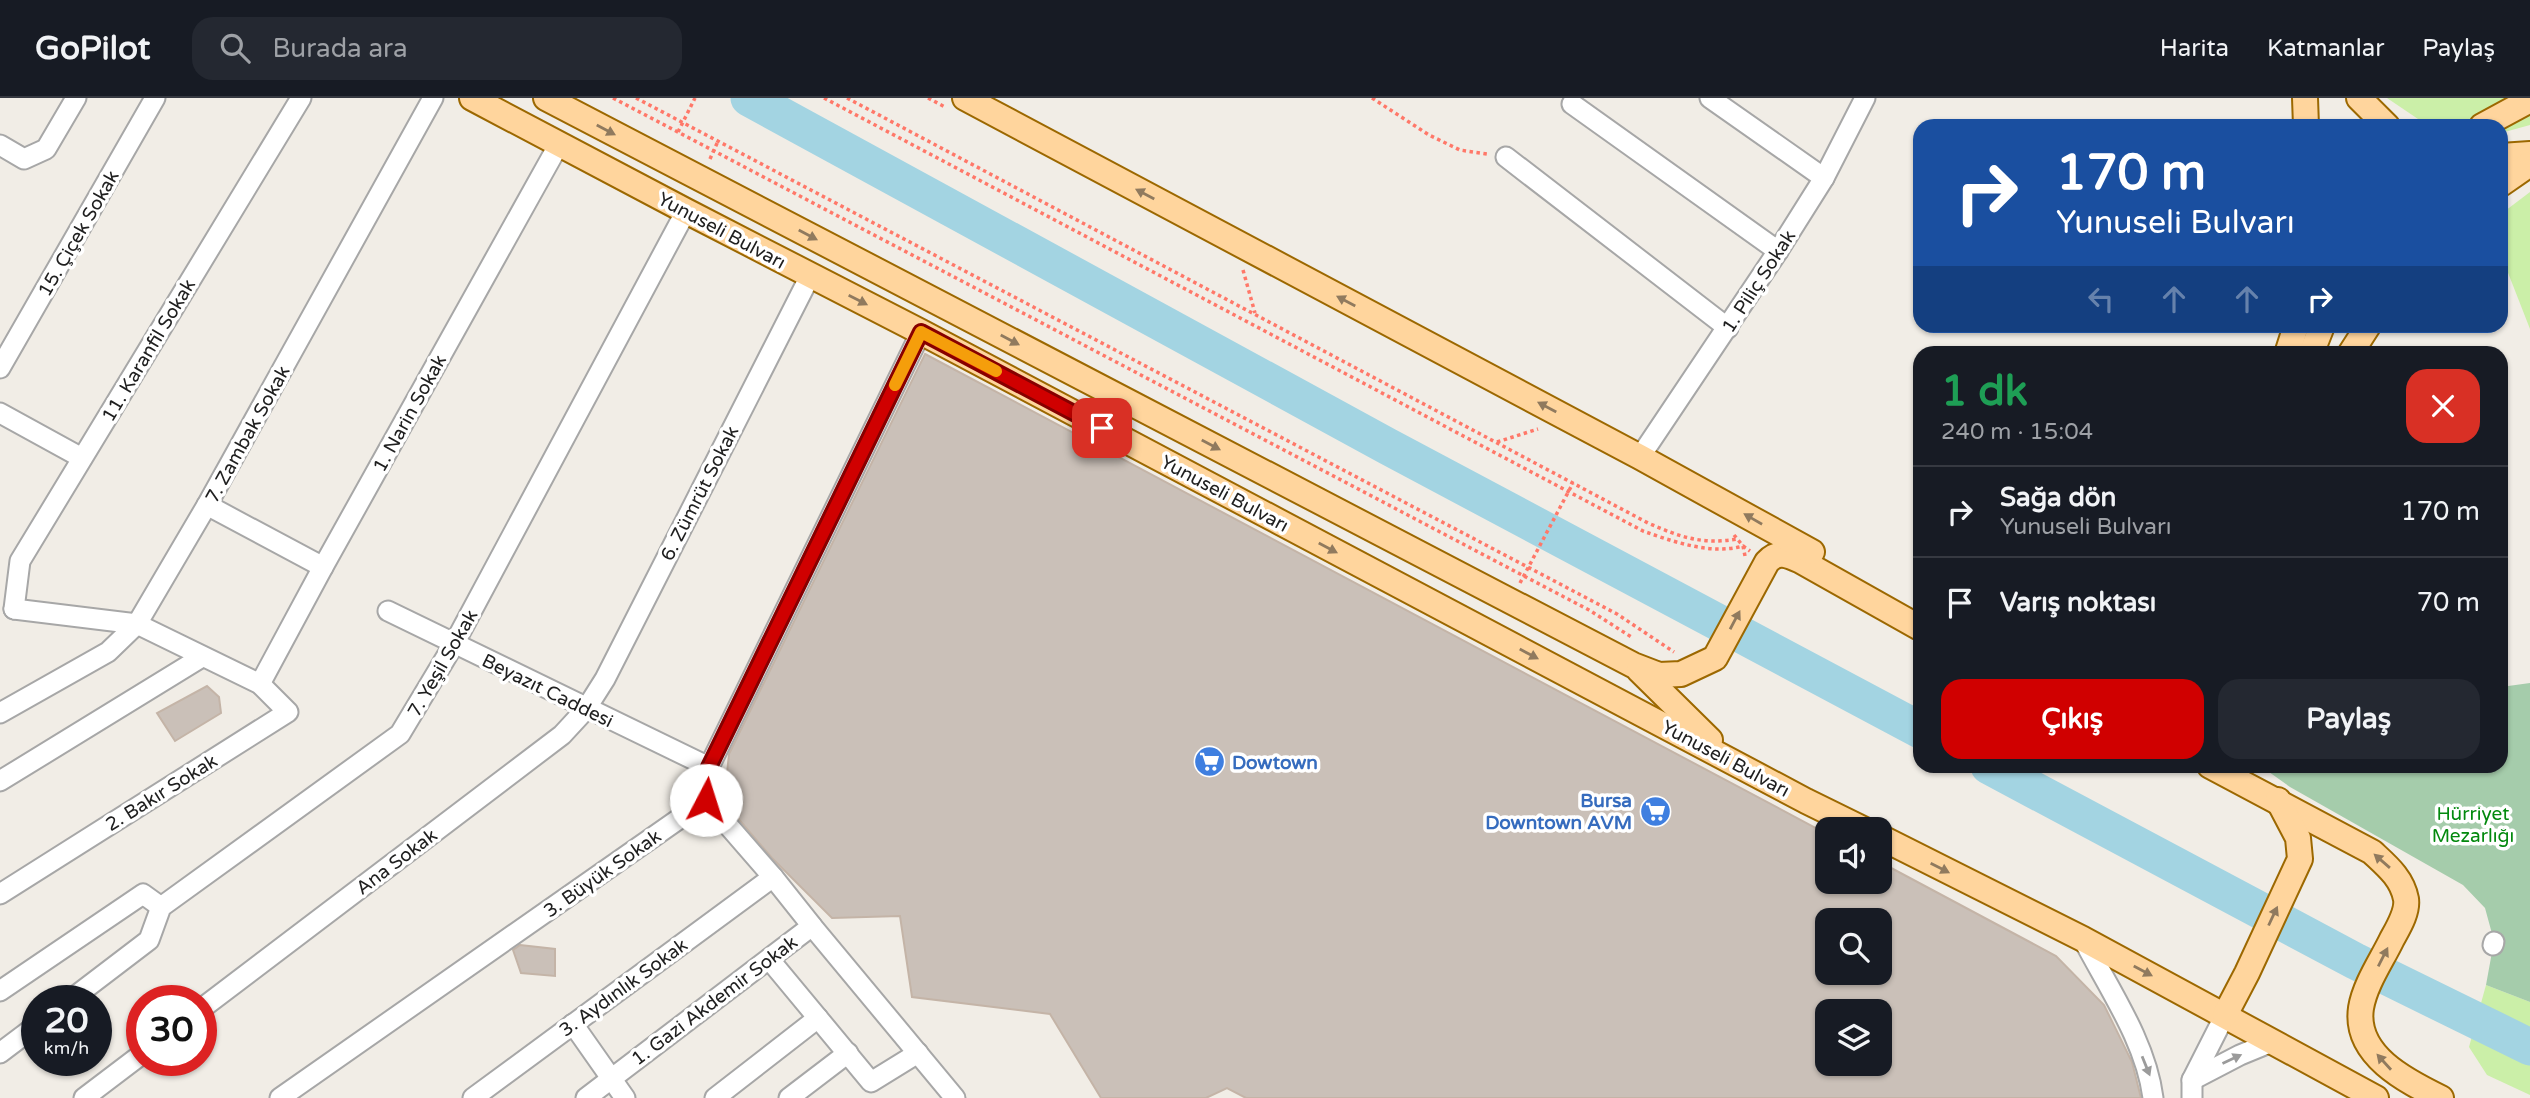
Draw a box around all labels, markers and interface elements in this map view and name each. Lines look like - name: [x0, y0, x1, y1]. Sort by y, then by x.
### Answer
- search box: [192, 17, 682, 80]
- text: GoPilot: [35, 29, 150, 68]
- icon: search: [216, 29, 254, 67]
- text: Burada ara: [272, 33, 408, 64]
- text: Harita: [2160, 34, 2229, 63]
- text: Katmanlar: [2267, 34, 2384, 63]
- text: Paylaş: [2422, 34, 2495, 63]
- one-way arrow: [597, 123, 617, 135]
- text: 170 m: [2056, 144, 2206, 203]
- icon: right: [1941, 147, 2032, 238]
- street label: 15. Çiçek Sokak: [34, 167, 124, 300]
- street label: Yunuseli Bulvarı: [654, 188, 789, 274]
- one-way arrow: [1135, 189, 1155, 201]
- text: Yunuseli Bulvarı: [2056, 204, 2295, 242]
- street label: 1. Piliç Sokak: [1717, 226, 1800, 337]
- one-way arrow: [798, 230, 818, 241]
- street label: 11. Karanfil Sokak: [98, 275, 200, 426]
- icon: left: [2082, 280, 2120, 318]
- icon: ahead: [2155, 280, 2193, 318]
- icon: ahead: [2228, 280, 2266, 318]
- icon: right: [2301, 280, 2339, 318]
- one-way arrow: [848, 295, 868, 306]
- one-way arrow: [1337, 295, 1356, 307]
- one-way arrow: [1000, 335, 1020, 346]
- street label: 1. Narin Sokak: [369, 351, 451, 476]
- street label: 7. Zambak Sokak: [201, 362, 295, 507]
- text: 1 dk: [1941, 366, 2028, 417]
- button: close: [2406, 369, 2480, 443]
- pin: [1072, 398, 1132, 458]
- one-way arrow: [1537, 402, 1557, 414]
- icon: arrive: [1083, 409, 1121, 447]
- text: 240 m · 15:04: [1941, 418, 2093, 446]
- street label: 6. Zümrüt Sokak: [656, 422, 743, 565]
- one-way arrow: [1202, 439, 1222, 451]
- street label: Yunuseli Bulvarı: [1157, 451, 1292, 537]
- text: Sağa dön: [2000, 482, 2116, 513]
- icon: right: [1941, 493, 1979, 531]
- text: 170 m: [2400, 496, 2480, 527]
- one-way arrow: [1743, 513, 1762, 525]
- text: Yunuseli Bulvarı: [2000, 513, 2172, 541]
- one-way arrow: [1318, 542, 1338, 553]
- icon: arrive: [1941, 584, 1979, 622]
- text: Varış noktası: [2000, 587, 2156, 618]
- text: 70 m: [2417, 587, 2480, 618]
- street label: 7. Yeşil Sokak: [403, 606, 482, 721]
- one-way arrow: [1729, 610, 1741, 630]
- one-way arrow: [1519, 649, 1539, 660]
- street label: Beyazıt Caddesi: [478, 650, 617, 732]
- button: Çıkış: [1941, 679, 2204, 759]
- button: Paylaş: [2218, 679, 2480, 759]
- street label: Yunuseli Bulvarı: [1658, 716, 1793, 802]
- supermarket icon: Dowtown: [1192, 745, 1226, 779]
- street label: 2. Bakır Sokak: [102, 750, 221, 836]
- place label: Dowtown: [1232, 752, 1318, 774]
- position arrow: [669, 763, 743, 837]
- place label: Bursa Downtown AVM: [1485, 790, 1632, 834]
- supermarket icon: Bursa Downtown AVM: [1638, 794, 1672, 828]
- park label: Hürriyet Mezarlığı: [2432, 803, 2514, 847]
- map controls: [1815, 817, 1892, 1076]
- button: sound: [1815, 817, 1892, 894]
- street label: Ana Sokak: [352, 824, 441, 899]
- street label: 3. Büyük Sokak: [540, 825, 665, 922]
- one-way arrow: [2373, 854, 2390, 869]
- one-way arrow: [1930, 863, 1950, 874]
- one-way arrow: [2267, 906, 2279, 926]
- button: search: [1815, 908, 1892, 985]
- street label: 1. Gazi Akdemir Sokak: [627, 931, 802, 1070]
- street label: 3. Aydınlık Sokak: [555, 934, 692, 1042]
- one-way arrow: [2378, 947, 2389, 967]
- one-way arrow: [2133, 966, 2153, 977]
- speed limit sign: 30: [126, 985, 217, 1076]
- button: layers: [1815, 999, 1892, 1076]
- text: 20: [45, 1000, 88, 1042]
- text: km/h: [44, 1037, 89, 1059]
- one-way arrow: [2222, 1053, 2242, 1065]
- one-way arrow: [2376, 1053, 2392, 1071]
- one-way arrow: [2140, 1056, 2151, 1077]

